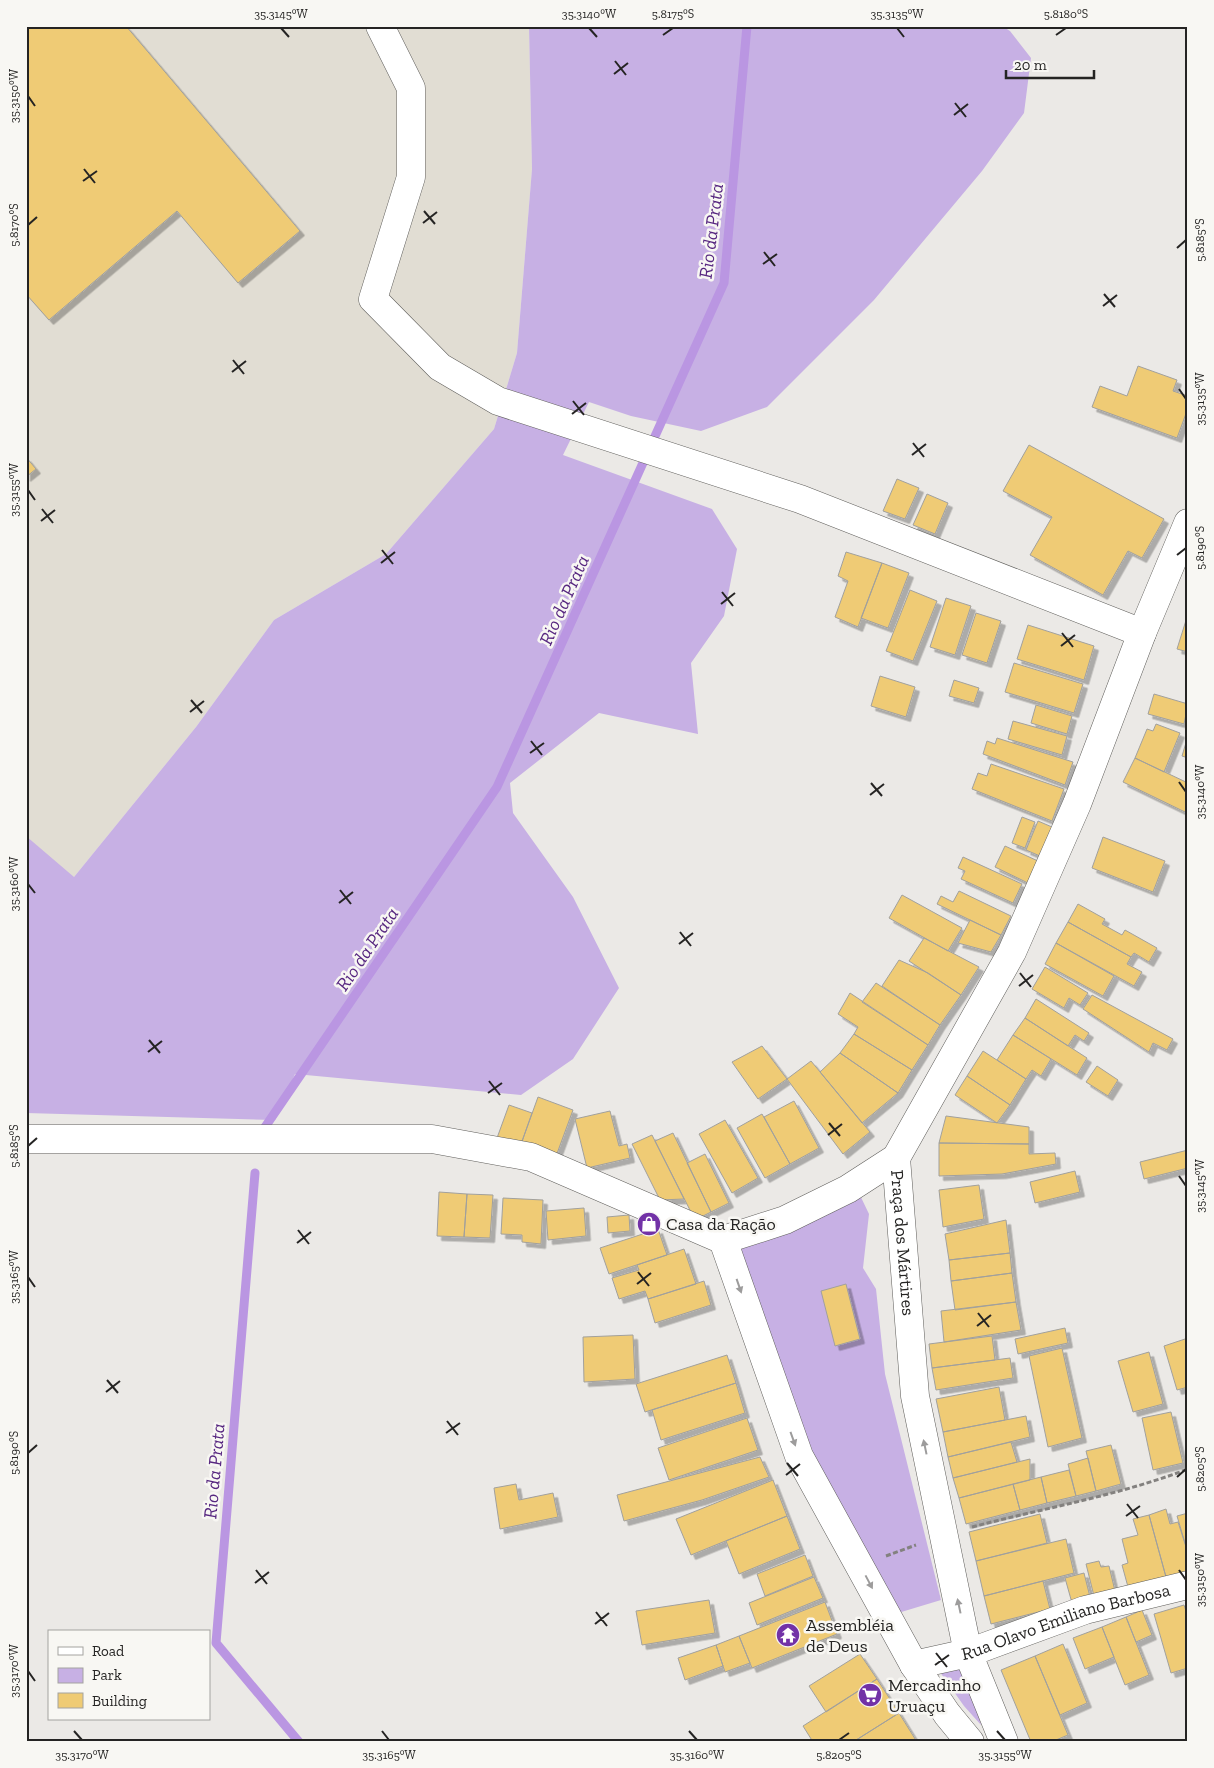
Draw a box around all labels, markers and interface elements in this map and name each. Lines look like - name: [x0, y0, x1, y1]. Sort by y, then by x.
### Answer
- text: 35.3145°W: [254, 7, 309, 21]
- text: 35.3140°W: [562, 7, 617, 21]
- text: 5.8175°S: [652, 7, 694, 21]
- text: 35.3135°W: [870, 7, 924, 21]
- text: 5.8180°S: [1044, 7, 1088, 21]
- scale bar: [1006, 48, 1094, 80]
- text: 20 m: [1014, 56, 1047, 74]
- text: 35.3150°W: [7, 68, 21, 123]
- water label: Rio da Prata: [694, 182, 728, 280]
- text: 5.8170°S: [7, 203, 21, 247]
- text: 5.8185°S: [1193, 218, 1207, 262]
- text: 35.3135°W: [1193, 372, 1207, 426]
- text: 35.3155°W: [7, 463, 21, 517]
- text: 5.8190°S: [1193, 526, 1207, 570]
- water label: Rio da Prata: [534, 552, 594, 648]
- text: 35.3140°W: [1193, 764, 1207, 819]
- text: 35.3160°W: [7, 856, 21, 911]
- water label: Rio da Prata: [331, 903, 403, 995]
- text: 5.8185°S: [7, 1124, 21, 1168]
- text: 35.3145°W: [1193, 1158, 1207, 1213]
- street label: Praça dos Mártires: [886, 1169, 920, 1317]
- shop icon: Casa da Ração: [636, 1211, 662, 1237]
- place label: Casa da Ração: [666, 1213, 776, 1235]
- text: 35.3165°W: [7, 1249, 21, 1304]
- one-way arrow: [735, 1279, 743, 1294]
- water label: Rio da Prata: [198, 1422, 230, 1520]
- text: 5.8190°S: [7, 1431, 21, 1475]
- one-way arrow: [789, 1432, 797, 1447]
- one-way arrow: [921, 1438, 929, 1454]
- text: 5.8205°S: [1193, 1446, 1207, 1492]
- text: 35.3150°W: [1193, 1552, 1207, 1607]
- one-way arrow: [865, 1575, 873, 1590]
- street label: Rua Olavo Emiliano Barbosa: [959, 1579, 1173, 1665]
- one-way arrow: [954, 1597, 962, 1613]
- place label: Assembléia de Deus: [806, 1614, 894, 1657]
- temple icon: Assembléia de Deus: [775, 1622, 801, 1648]
- legend: [48, 1630, 210, 1720]
- text: Road: [92, 1642, 125, 1660]
- text: 35.3170°W: [7, 1644, 21, 1698]
- text: Park: [92, 1666, 122, 1684]
- place label: Mercadinho Uruaçu: [888, 1674, 981, 1717]
- supermarket icon: Mercadinho Uruaçu: [857, 1682, 883, 1708]
- text: Building: [92, 1692, 147, 1710]
- text: 35.3170°W: [55, 1748, 109, 1762]
- text: 35.3165°W: [362, 1748, 417, 1762]
- text: 35.3160°W: [670, 1748, 725, 1762]
- text: 5.8205°S: [816, 1748, 862, 1762]
- text: 35.3155°W: [978, 1748, 1032, 1762]

